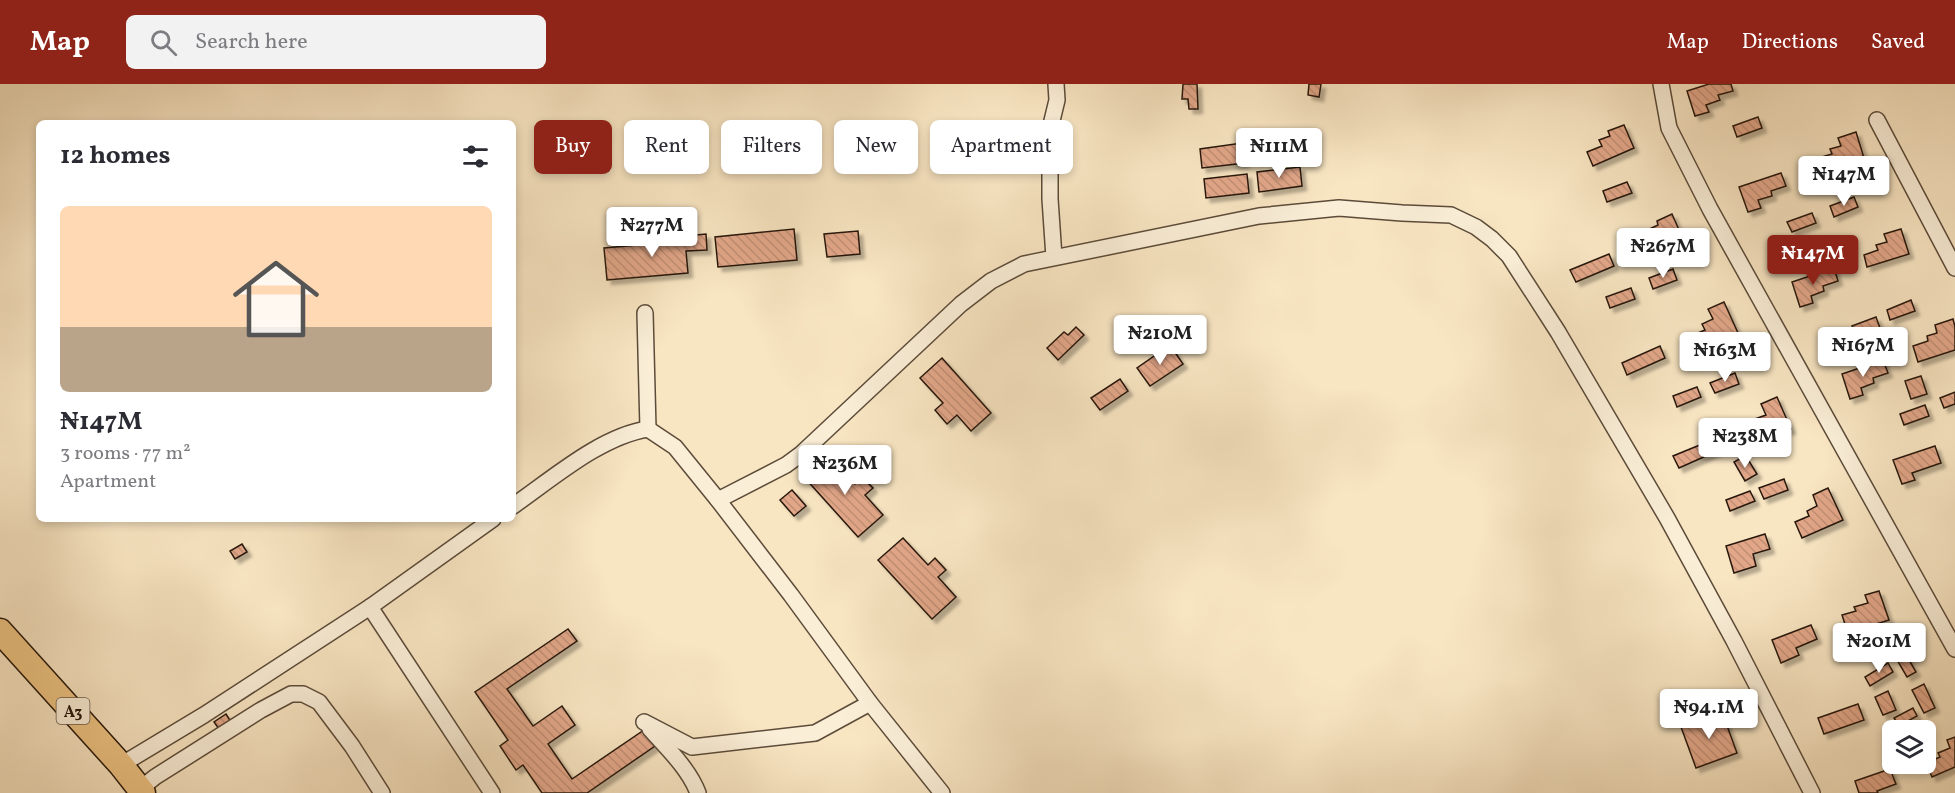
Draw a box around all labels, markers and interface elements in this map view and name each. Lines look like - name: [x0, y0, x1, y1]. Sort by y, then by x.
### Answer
- search box: [126, 15, 546, 69]
- text: Map: [30, 23, 90, 62]
- icon: search: [147, 26, 180, 59]
- text: Search here: [195, 27, 308, 58]
- text: Map: [1667, 28, 1709, 57]
- text: Directions: [1742, 28, 1838, 57]
- text: Saved: [1871, 28, 1925, 57]
- chip: Buy: [534, 120, 612, 174]
- chip: Rent: [624, 120, 709, 174]
- chip: Filters: [721, 120, 822, 174]
- chip: New: [834, 120, 918, 174]
- chip: Apartment: [930, 120, 1073, 174]
- pin: ₦111M: [1237, 128, 1321, 179]
- text: ₦111M: [1250, 133, 1308, 161]
- text: 12 homes: [60, 138, 171, 174]
- icon: filters: [459, 140, 492, 173]
- pin: ₦147M: [1802, 156, 1886, 207]
- text: ₦147M: [1812, 161, 1876, 189]
- pin: ₦277M: [610, 207, 694, 258]
- text: ₦277M: [620, 212, 684, 240]
- pin: ₦267M: [1621, 228, 1705, 279]
- text: ₦267M: [1631, 233, 1695, 261]
- pin: ₦147M: [1771, 235, 1855, 286]
- text: ₦147M: [1781, 240, 1845, 268]
- icon: home: [222, 245, 330, 353]
- pin: ₦210M: [1118, 315, 1202, 366]
- text: ₦210M: [1128, 320, 1192, 348]
- pin: ₦167M: [1821, 327, 1905, 378]
- pin: ₦163M: [1683, 332, 1767, 383]
- text: ₦167M: [1832, 332, 1894, 360]
- text: ₦163M: [1694, 337, 1756, 365]
- text: ₦147M: [60, 404, 142, 440]
- pin: ₦238M: [1703, 418, 1787, 469]
- text: ₦238M: [1712, 423, 1778, 451]
- text: 3 rooms · 77 m²: [60, 440, 191, 468]
- pin: ₦236M: [803, 445, 887, 496]
- text: ₦236M: [812, 450, 878, 478]
- text: Apartment: [60, 468, 156, 496]
- pin: ₦201M: [1837, 623, 1921, 674]
- text: ₦201M: [1847, 628, 1911, 656]
- pin: ₦94.1M: [1660, 689, 1758, 740]
- text: ₦94.1M: [1674, 694, 1744, 722]
- road number: A3: [56, 698, 90, 724]
- map controls: [1882, 720, 1936, 774]
- button: layers: [1882, 720, 1936, 774]

